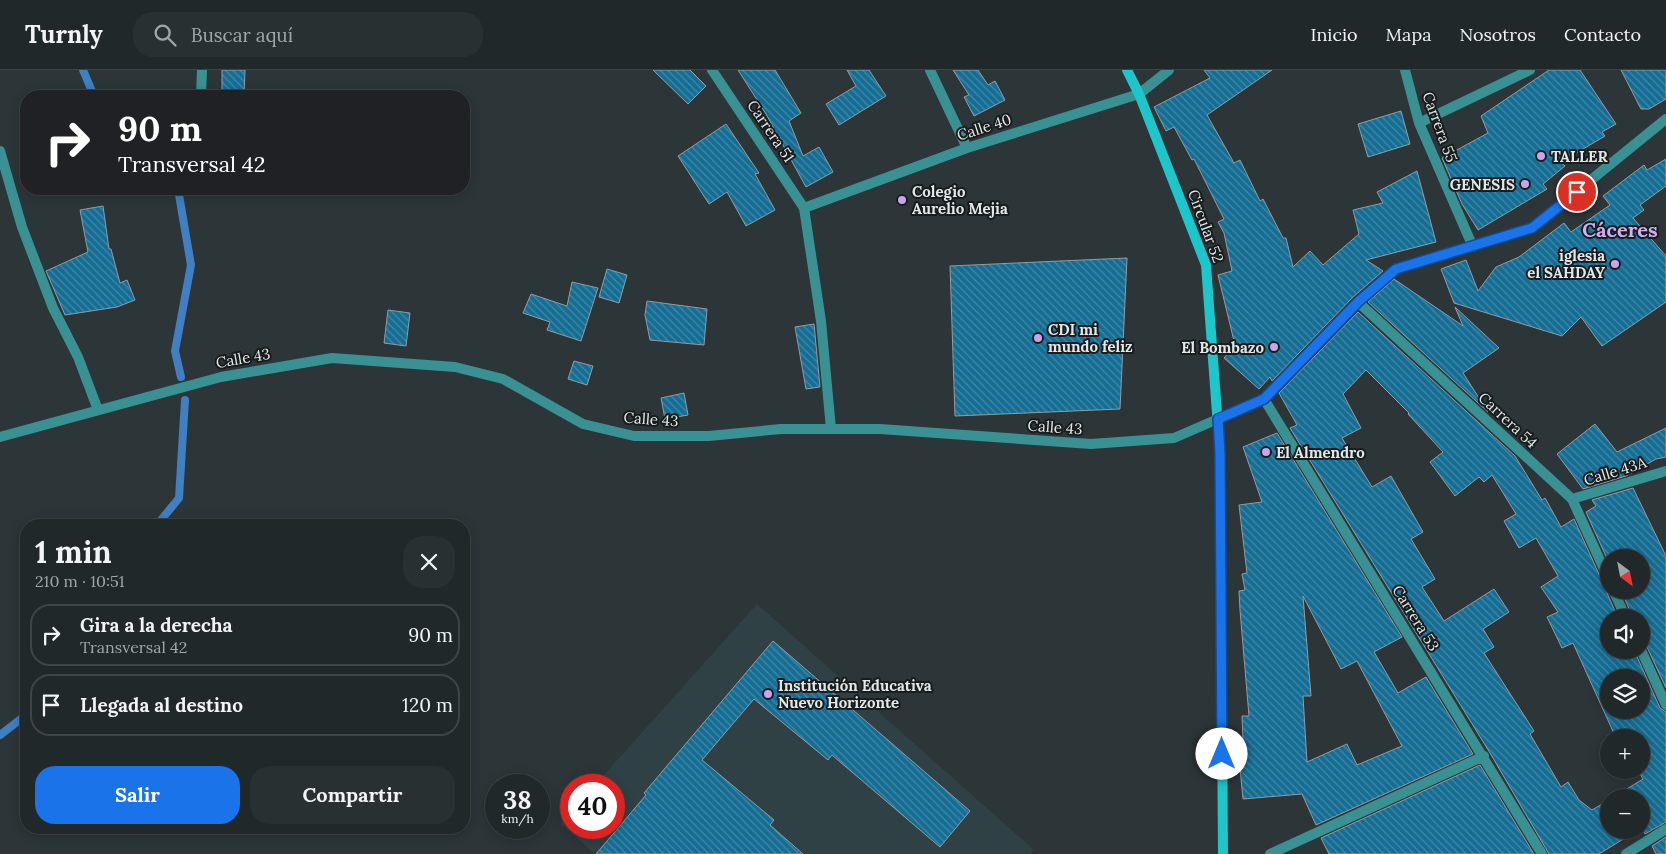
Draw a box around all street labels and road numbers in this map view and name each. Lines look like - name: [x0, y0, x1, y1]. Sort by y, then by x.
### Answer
- street label: Carrera 55: [1418, 89, 1462, 165]
- street label: Carrera 51: [743, 96, 799, 166]
- street label: Calle 40: [954, 109, 1014, 145]
- street label: Circular 52: [1184, 187, 1228, 265]
- street label: Calle 43: [214, 344, 272, 372]
- street label: Carrera 54: [1475, 388, 1541, 452]
- street label: Calle 43: [623, 408, 679, 430]
- street label: Calle 43: [1027, 416, 1083, 438]
- street label: Calle 43A: [1581, 452, 1649, 489]
- street label: Carrera 53: [1388, 582, 1444, 654]

